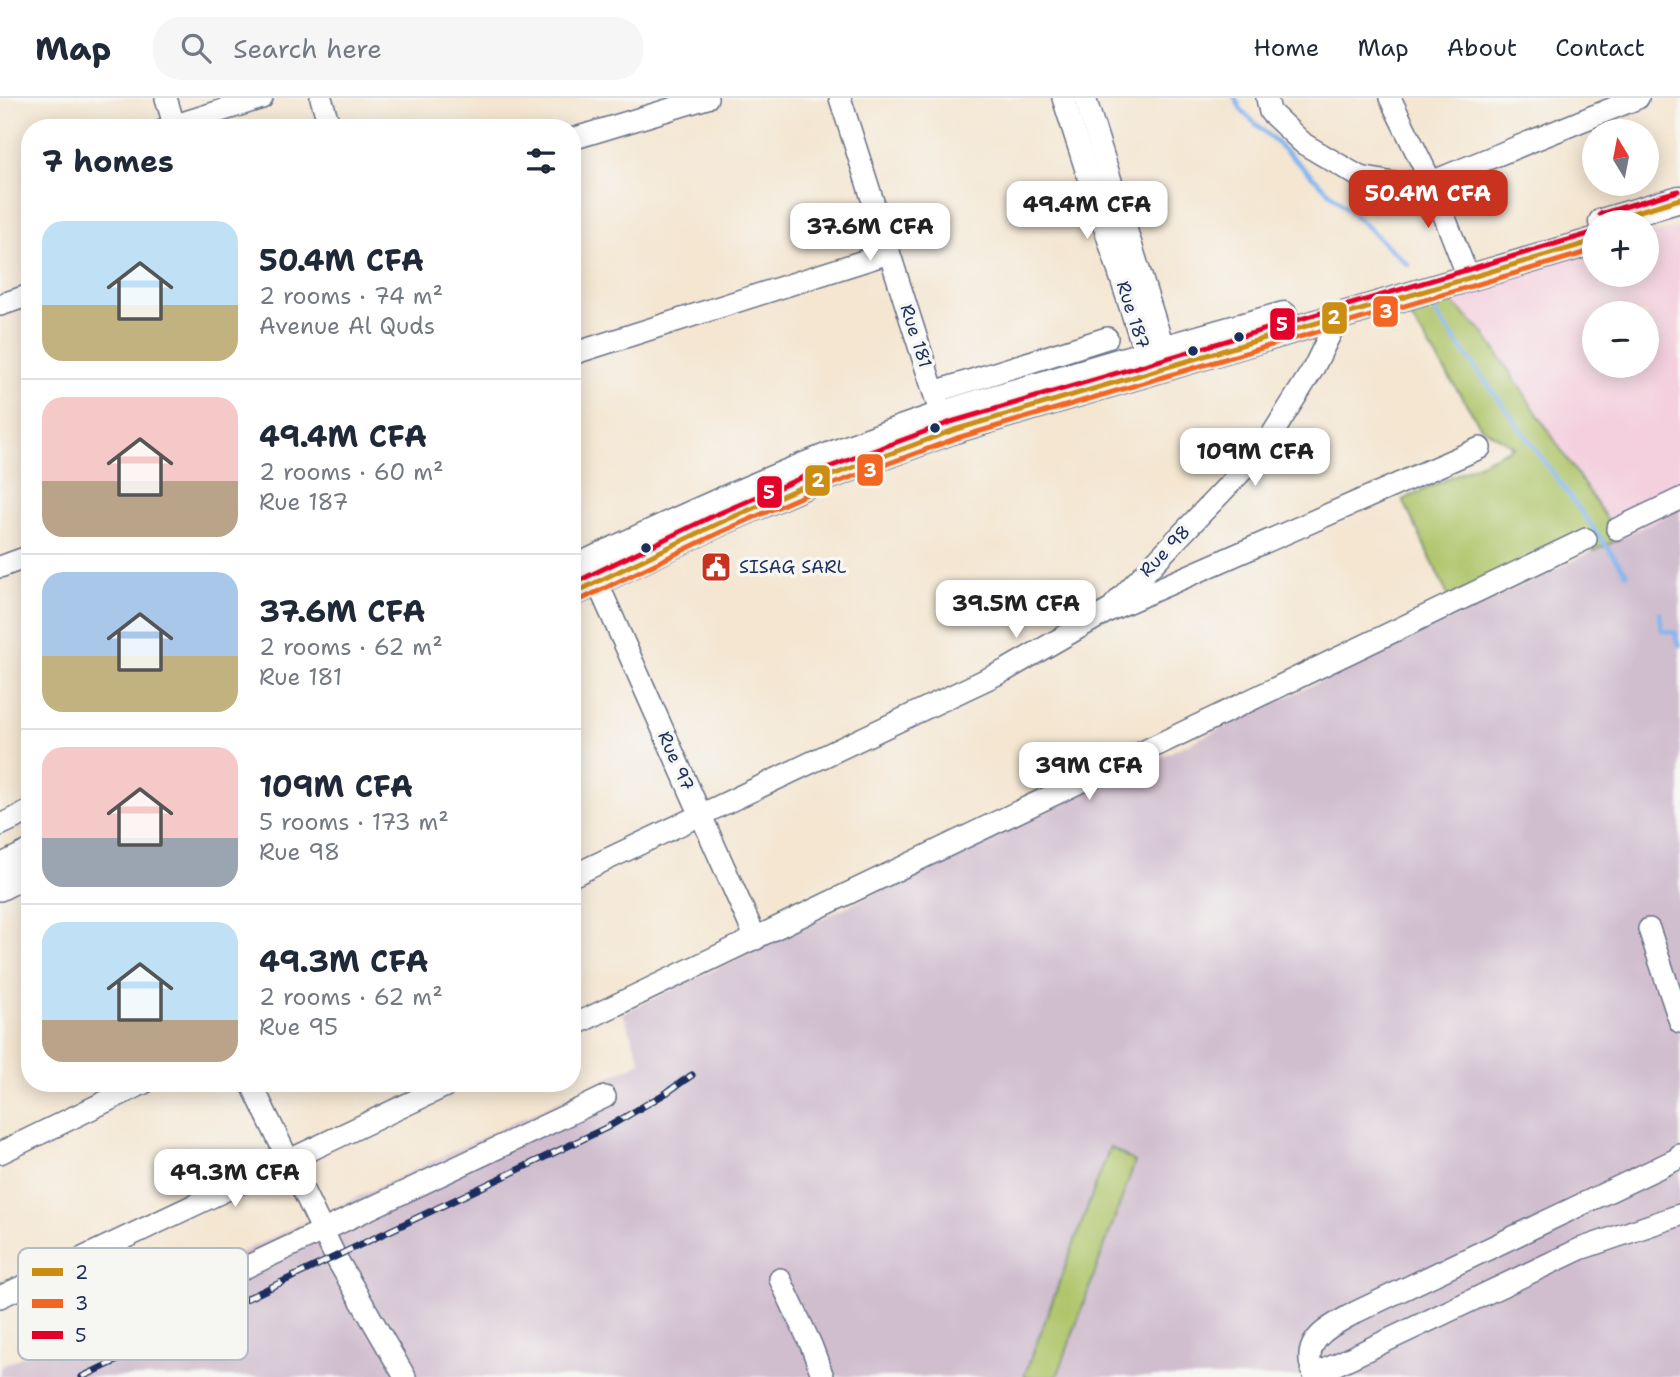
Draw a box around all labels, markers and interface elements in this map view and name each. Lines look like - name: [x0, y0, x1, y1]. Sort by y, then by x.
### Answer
- search box: [153, 17, 643, 80]
- text: Map: [35, 26, 111, 71]
- icon: search: [177, 29, 215, 67]
- text: Search here: [233, 31, 382, 66]
- text: Home: [1253, 32, 1319, 64]
- text: Map: [1357, 32, 1409, 64]
- text: About: [1447, 32, 1517, 64]
- text: Contact: [1555, 32, 1645, 64]
- north arrow: [1582, 119, 1659, 196]
- map controls: [1582, 119, 1659, 378]
- text: 7 homes: [42, 141, 174, 182]
- icon: filters: [522, 142, 560, 180]
- pin: 50.4M CFA: [1348, 170, 1508, 230]
- text: 50.4M CFA: [1365, 178, 1491, 208]
- pin: 49.4M CFA: [1007, 181, 1167, 241]
- text: 49.4M CFA: [1023, 189, 1151, 219]
- pin: 37.6M CFA: [790, 204, 950, 263]
- button: +: [1582, 210, 1659, 287]
- text: 37.6M CFA: [806, 211, 934, 241]
- text: 50.4M CFA: [259, 240, 424, 281]
- icon: home: [98, 249, 182, 333]
- street label: Rue 187: [1111, 278, 1155, 352]
- text: 2 rooms · 74 m²: [259, 281, 443, 311]
- line badge: 3: [1372, 295, 1399, 328]
- text: 3: [1379, 299, 1393, 324]
- street label: Rue 181: [895, 301, 937, 371]
- line badge: 2: [1321, 301, 1348, 335]
- button: −: [1582, 301, 1659, 378]
- text: 2: [1327, 305, 1341, 330]
- line badge: 5: [1269, 307, 1296, 341]
- text: Avenue Al Quds: [259, 311, 435, 341]
- text: 5: [1276, 312, 1288, 337]
- unlabelled marker: [1232, 330, 1246, 344]
- unlabelled marker: [1186, 344, 1200, 358]
- text: 49.4M CFA: [259, 416, 427, 457]
- unlabelled marker: [928, 421, 942, 435]
- icon: home: [98, 425, 182, 509]
- pin: 109M CFA: [1183, 428, 1327, 488]
- text: 109M CFA: [1196, 436, 1314, 466]
- line badge: 3: [856, 453, 884, 487]
- text: 2 rooms · 60 m²: [259, 457, 444, 487]
- text: 3: [863, 458, 877, 483]
- line badge: 2: [804, 464, 831, 497]
- text: 2: [811, 468, 825, 493]
- line badge: 5: [756, 475, 783, 509]
- text: 5: [763, 480, 775, 505]
- text: Rue 187: [259, 487, 348, 517]
- street label: Rue 98: [1134, 520, 1196, 582]
- unlabelled marker: [639, 541, 653, 555]
- public building icon: SISAG SARL: [699, 550, 733, 584]
- place label: SISAG SARL: [739, 555, 847, 579]
- pin: 39.5M CFA: [936, 580, 1096, 640]
- text: 39.5M CFA: [952, 588, 1080, 618]
- text: 37.6M CFA: [259, 591, 426, 632]
- icon: home: [98, 600, 182, 684]
- text: 2 rooms · 62 m²: [259, 632, 443, 662]
- text: Rue 181: [259, 662, 342, 692]
- street label: Rue 97: [652, 727, 700, 795]
- pin: 39M CFA: [1024, 742, 1154, 802]
- text: 39M CFA: [1035, 750, 1143, 780]
- text: 109M CFA: [259, 766, 413, 807]
- icon: home: [98, 775, 182, 859]
- text: 5 rooms · 173 m²: [259, 807, 449, 837]
- text: Rue 98: [259, 837, 340, 867]
- text: 49.3M CFA: [259, 941, 428, 982]
- icon: home: [98, 950, 182, 1034]
- text: 2 rooms · 62 m²: [259, 982, 443, 1012]
- text: Rue 95: [259, 1012, 338, 1042]
- pin: 49.3M CFA: [155, 1150, 315, 1209]
- text: 49.3M CFA: [170, 1157, 300, 1187]
- legend: [18, 1248, 248, 1360]
- text: 2: [75, 1260, 88, 1285]
- text: 3: [75, 1291, 88, 1316]
- text: 5: [75, 1323, 87, 1348]

